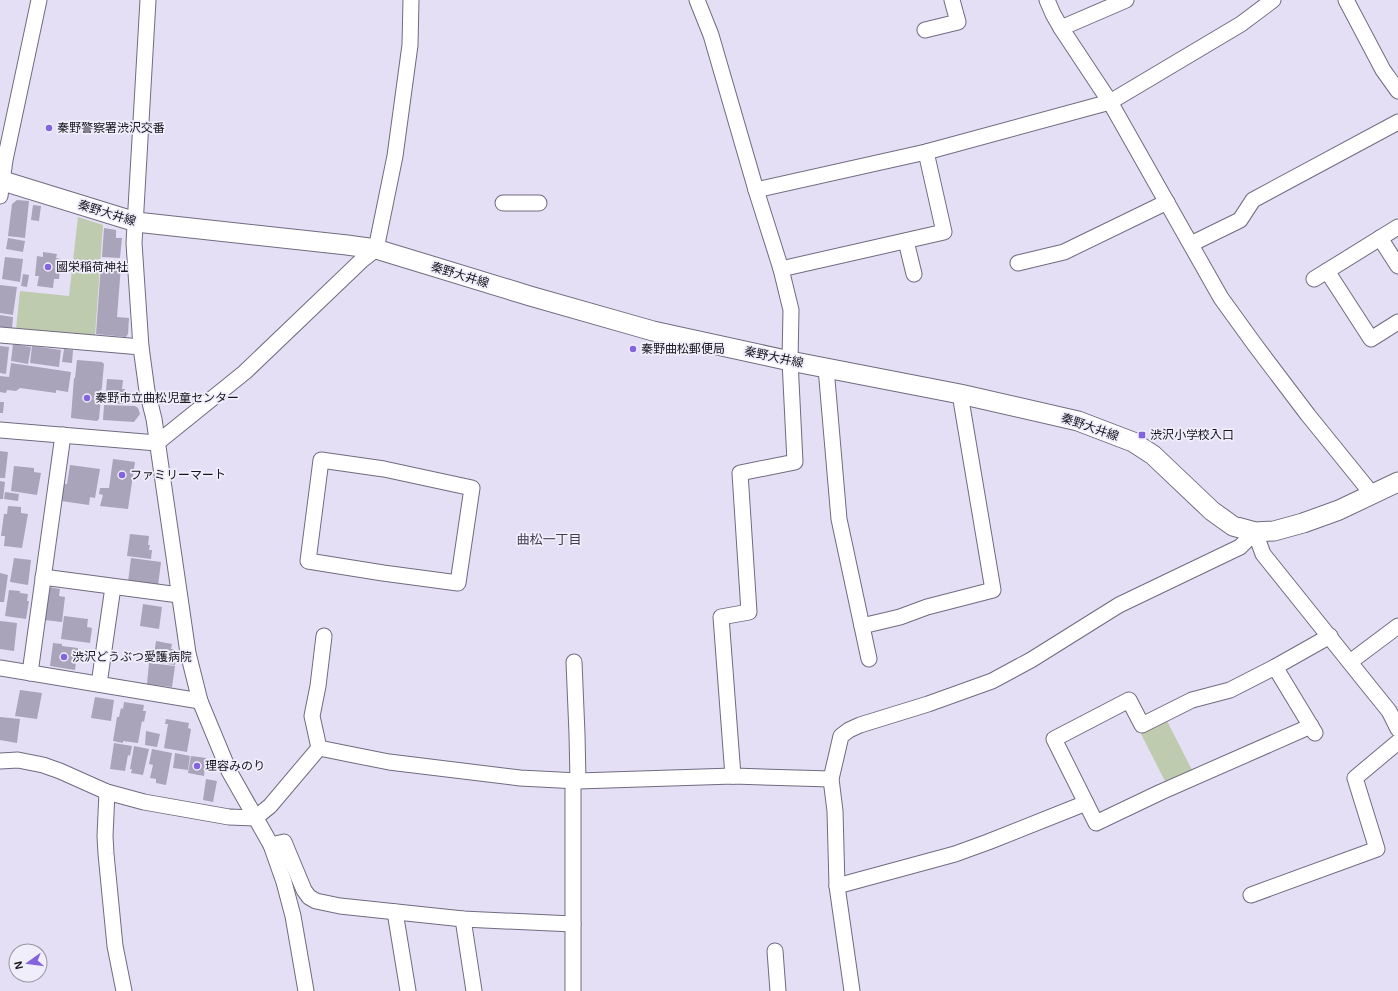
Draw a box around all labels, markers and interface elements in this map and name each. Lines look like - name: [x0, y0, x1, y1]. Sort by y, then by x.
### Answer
- place label: 秦野警察署渋沢交番: [57, 121, 165, 135]
- marker: 秦野警察署渋沢交番: [44, 123, 54, 133]
- street label: 秦野大井線: [76, 198, 138, 228]
- place label: 國栄稲荷神社: [56, 260, 128, 274]
- street label: 秦野大井線: [429, 260, 491, 290]
- marker: 國栄稲荷神社: [43, 262, 53, 272]
- place label: 秦野曲松郵便局: [641, 342, 725, 356]
- marker: 秦野曲松郵便局: [628, 344, 638, 354]
- street label: 秦野大井線: [743, 344, 805, 370]
- place label: 秦野市立曲松児童センター: [95, 391, 239, 405]
- marker: 秦野市立曲松児童センター: [82, 393, 92, 403]
- street label: 秦野大井線: [1059, 411, 1121, 443]
- place label: 渋沢小学校入口: [1150, 428, 1234, 442]
- marker: 渋沢小学校入口: [1137, 430, 1147, 440]
- place label: ファミリーマート: [130, 468, 226, 482]
- marker: ファミリーマート: [117, 470, 127, 480]
- district label: 曲松一丁目: [516, 532, 582, 547]
- place label: 渋沢どうぶつ愛護病院: [72, 650, 192, 664]
- marker: 渋沢どうぶつ愛護病院: [59, 652, 69, 662]
- place label: 理容みのり: [205, 759, 265, 773]
- marker: 理容みのり: [192, 761, 202, 771]
- north arrow: [8, 943, 48, 983]
- text: N: [12, 960, 25, 971]

